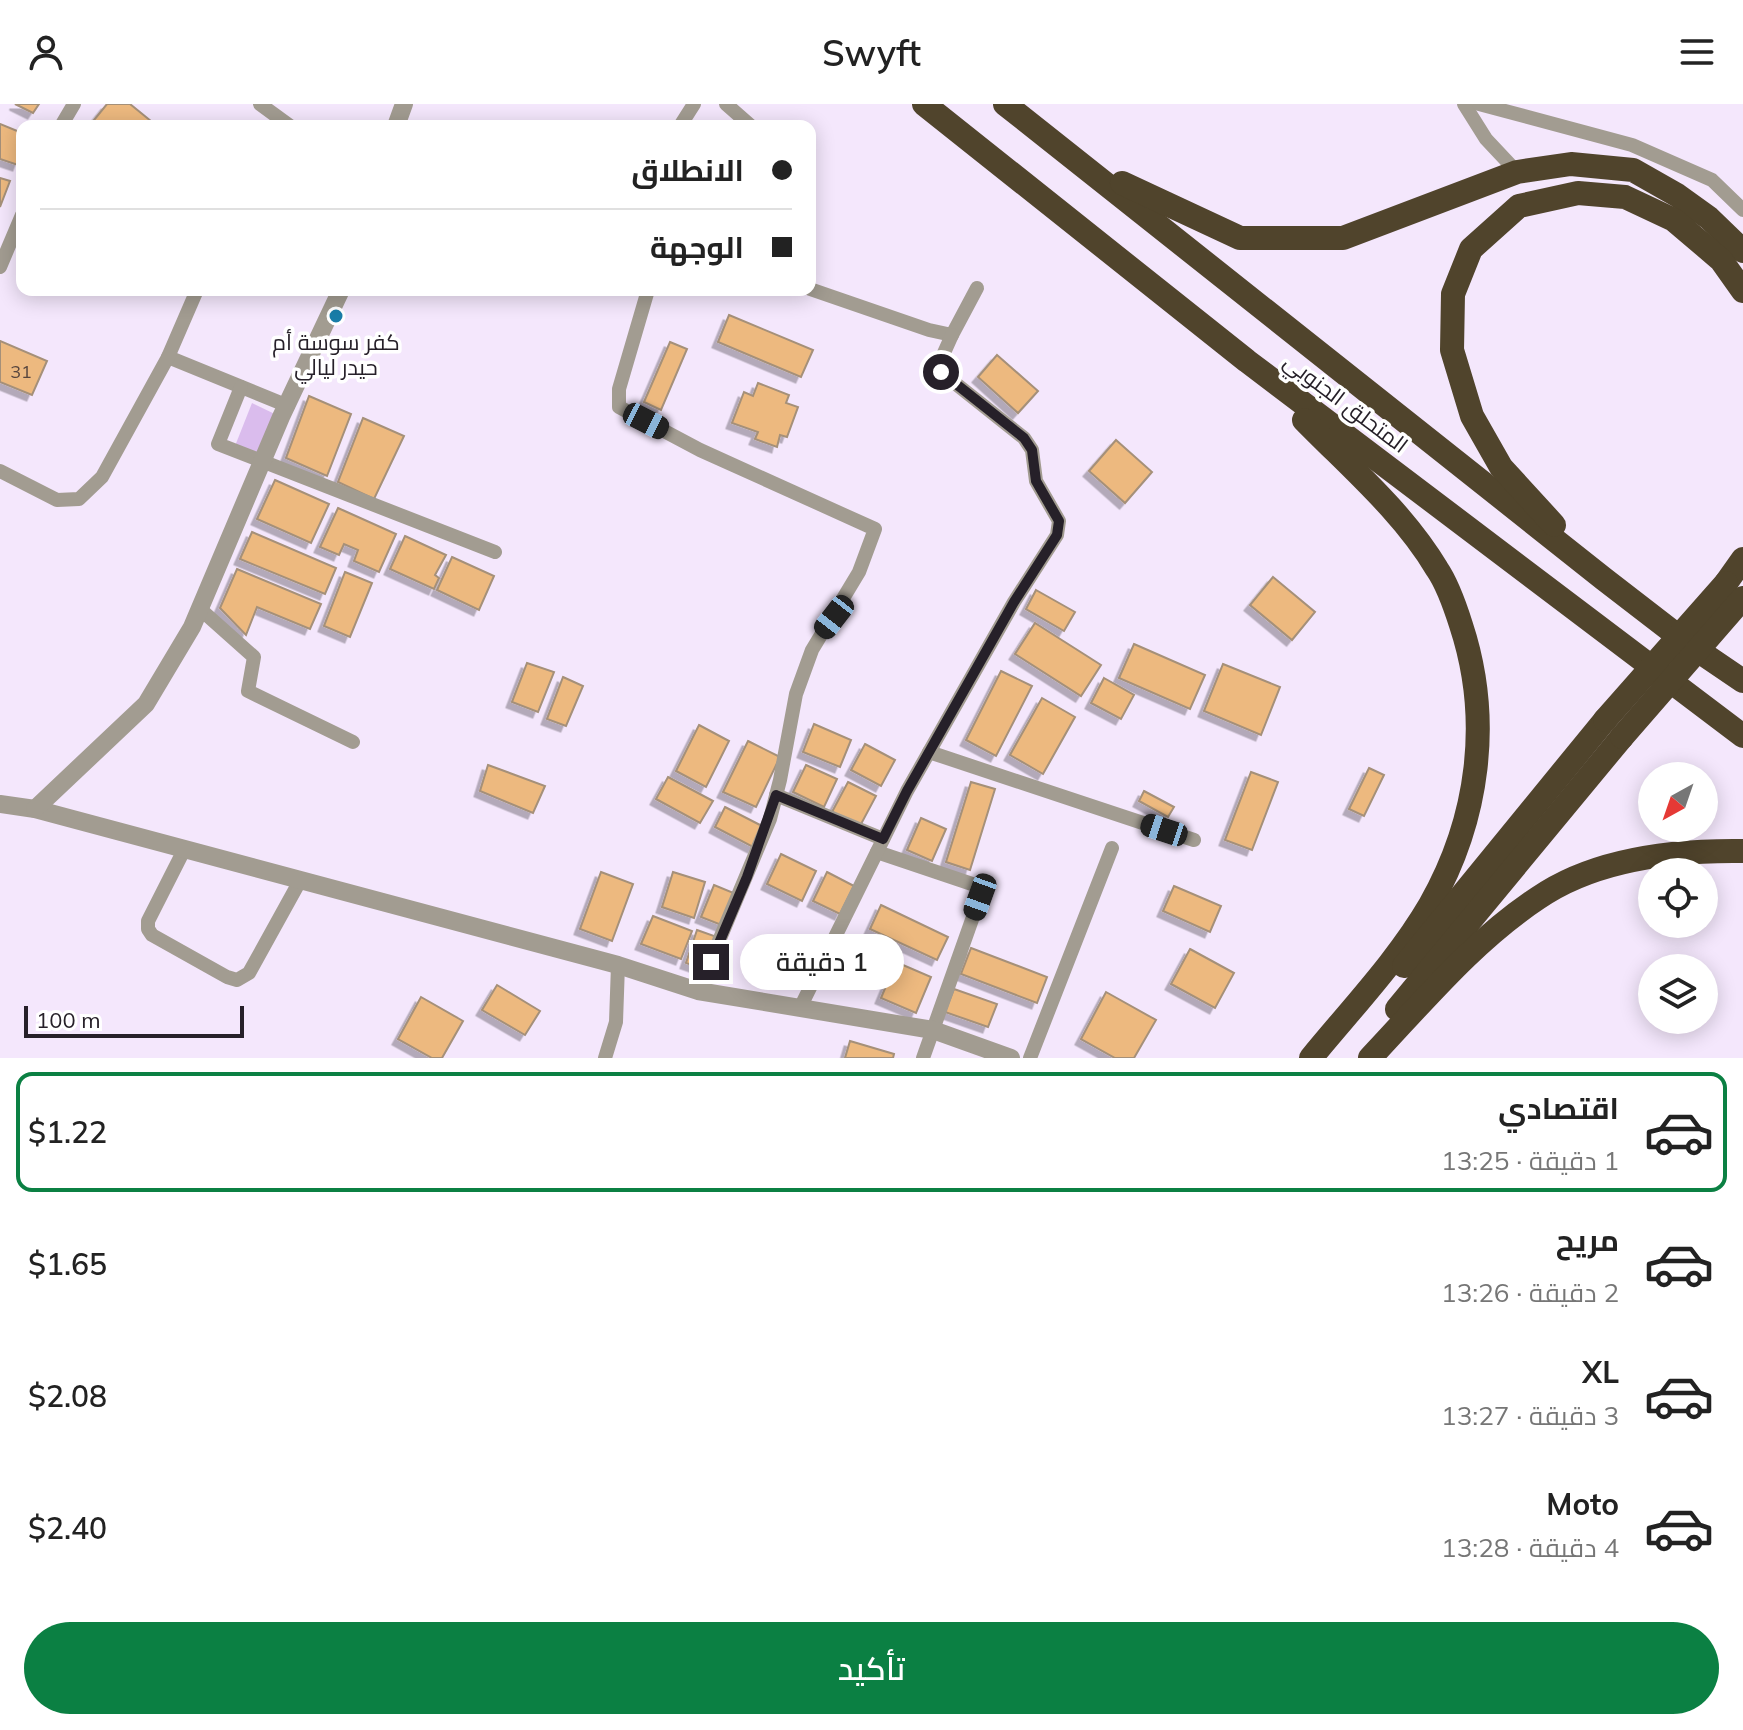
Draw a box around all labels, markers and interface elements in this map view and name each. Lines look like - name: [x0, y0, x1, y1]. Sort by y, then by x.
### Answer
- icon: person: [24, 30, 68, 74]
- text: Swyft: [822, 30, 921, 75]
- icon: menu: [1675, 30, 1719, 74]
- text: الانطلاق: [631, 151, 744, 189]
- text: الوجهة: [650, 228, 744, 266]
- marker: كفر سوسة أم حيدر ليالي: [327, 307, 345, 325]
- place label: كفر سوسة أم حيدر ليالي: [272, 328, 400, 384]
- street label: المتحلق الجنوبي: [1276, 347, 1414, 461]
- route start: [923, 354, 959, 390]
- house number: 31: [10, 360, 32, 383]
- car: [619, 399, 673, 443]
- car: [810, 591, 858, 643]
- north arrow: [1638, 762, 1718, 842]
- map controls: [1638, 762, 1718, 1034]
- car: [1137, 811, 1191, 849]
- button: locate: [1638, 858, 1718, 938]
- car: [961, 870, 999, 924]
- callout: 1 دقيقة: [739, 934, 903, 990]
- route end: [693, 944, 729, 980]
- text: 1 دقيقة: [776, 945, 868, 978]
- button: layers: [1638, 954, 1718, 1034]
- scale bar: [24, 1002, 244, 1038]
- text: 100 m: [36, 1006, 101, 1034]
- text: اقتصادي: [1498, 1089, 1619, 1127]
- icon: car: [1643, 1096, 1715, 1168]
- text: $1.22: [28, 1113, 107, 1151]
- text: 1 دقيقة · 13:25: [1441, 1144, 1619, 1177]
- text: مريح: [1556, 1221, 1619, 1259]
- icon: car: [1643, 1228, 1715, 1300]
- text: $1.65: [28, 1245, 107, 1283]
- text: 2 دقيقة · 13:26: [1441, 1276, 1619, 1309]
- text: XL: [1582, 1353, 1619, 1391]
- icon: car: [1643, 1360, 1715, 1432]
- text: $2.08: [28, 1377, 107, 1415]
- text: 3 دقيقة · 13:27: [1441, 1399, 1619, 1432]
- text: Moto: [1546, 1485, 1619, 1523]
- icon: car: [1643, 1492, 1715, 1564]
- text: $2.40: [28, 1509, 107, 1547]
- text: 4 دقيقة · 13:28: [1441, 1531, 1619, 1564]
- button: تأكيد: [24, 1622, 1719, 1714]

